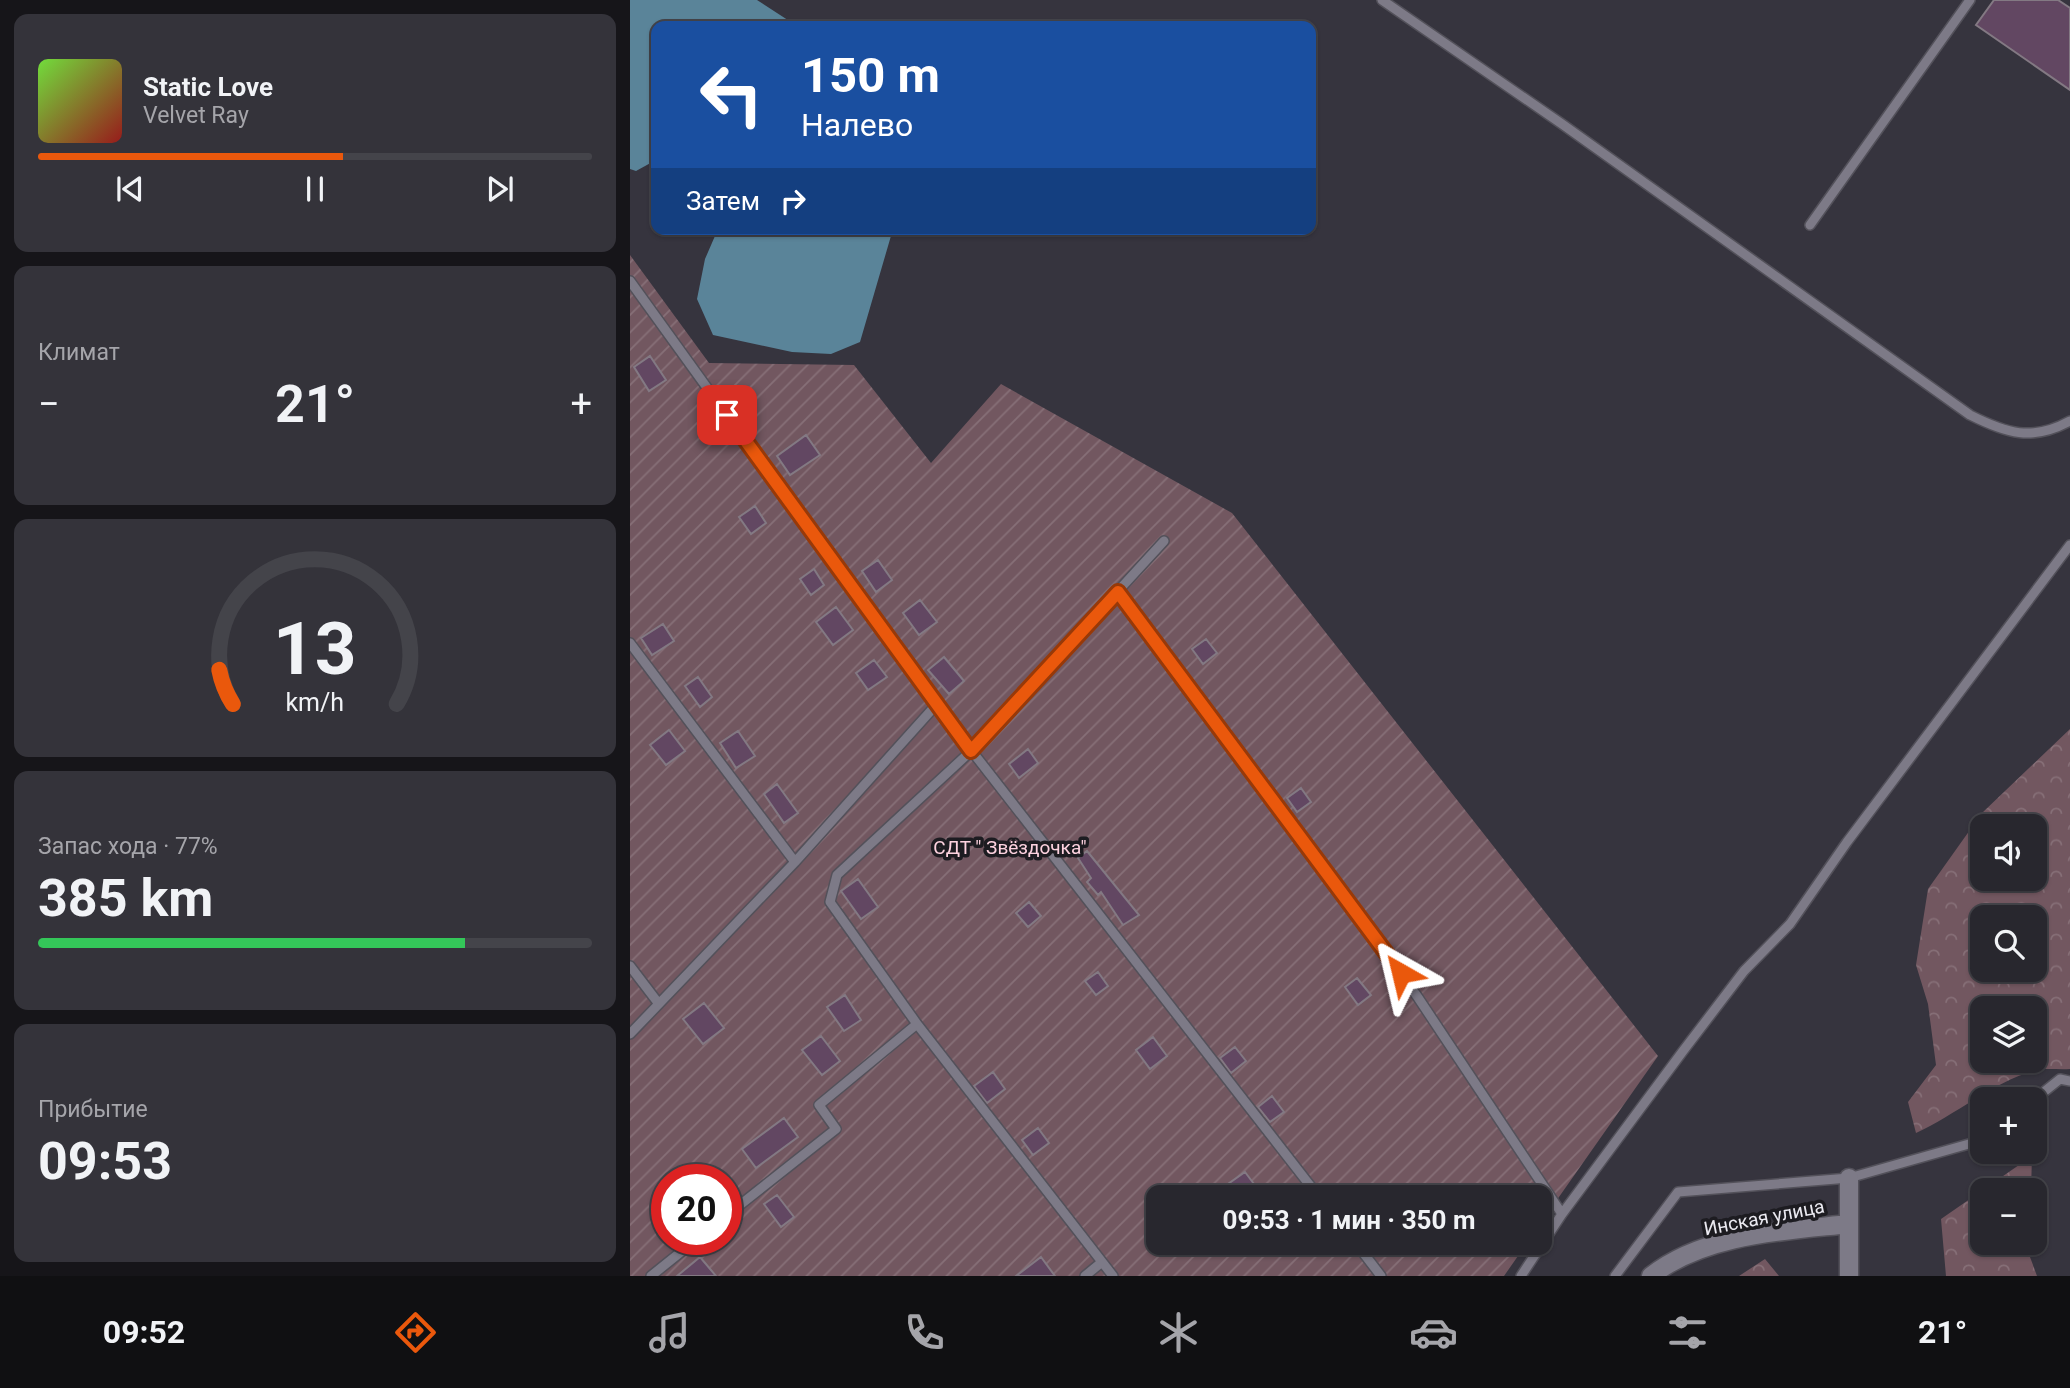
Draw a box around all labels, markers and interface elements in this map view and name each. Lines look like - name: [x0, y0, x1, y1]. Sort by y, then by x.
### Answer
- text: 150 m: [801, 47, 940, 104]
- icon: left: [686, 49, 777, 140]
- text: Static Love: [143, 72, 273, 102]
- text: Velvet Ray: [143, 102, 249, 129]
- text: Налево: [801, 106, 913, 144]
- icon: previous: [111, 170, 149, 208]
- icon: pause: [296, 170, 334, 208]
- icon: next: [481, 170, 519, 208]
- icon: right: [774, 182, 812, 220]
- text: Затем: [686, 186, 760, 216]
- text: Климат: [38, 339, 120, 366]
- text: 21°: [275, 374, 355, 435]
- text: −: [38, 382, 60, 426]
- text: +: [570, 382, 592, 426]
- pin: [697, 385, 757, 445]
- icon: arrive: [708, 396, 746, 434]
- text: 13: [273, 606, 357, 692]
- text: km/h: [286, 688, 344, 717]
- map controls: [1970, 814, 2047, 1255]
- button: sound: [1970, 814, 2047, 891]
- text: Запас хода · 77%: [38, 833, 218, 860]
- park label: СДТ " Звёздочка": [933, 836, 1087, 859]
- text: 385 km: [38, 868, 213, 929]
- button: search: [1970, 905, 2047, 982]
- position arrow: [1364, 936, 1438, 1010]
- button: layers: [1970, 996, 2047, 1073]
- button: +: [1970, 1087, 2047, 1164]
- text: Прибытие: [38, 1096, 148, 1123]
- text: 09:53: [38, 1131, 172, 1192]
- speed limit sign: 20: [651, 1164, 742, 1255]
- button: −: [1970, 1178, 2047, 1255]
- street label: Инская улица: [1702, 1195, 1826, 1240]
- text: 09:53 · 1 мин · 350 m: [1223, 1205, 1475, 1235]
- icon: directions: [391, 1308, 440, 1357]
- icon: music: [645, 1308, 694, 1357]
- icon: phone: [900, 1308, 949, 1357]
- icon: climate: [1154, 1308, 1203, 1357]
- icon: car: [1409, 1308, 1458, 1357]
- icon: filters: [1663, 1308, 1712, 1357]
- text: 09:52: [103, 1313, 185, 1351]
- text: 21°: [1918, 1313, 1967, 1351]

